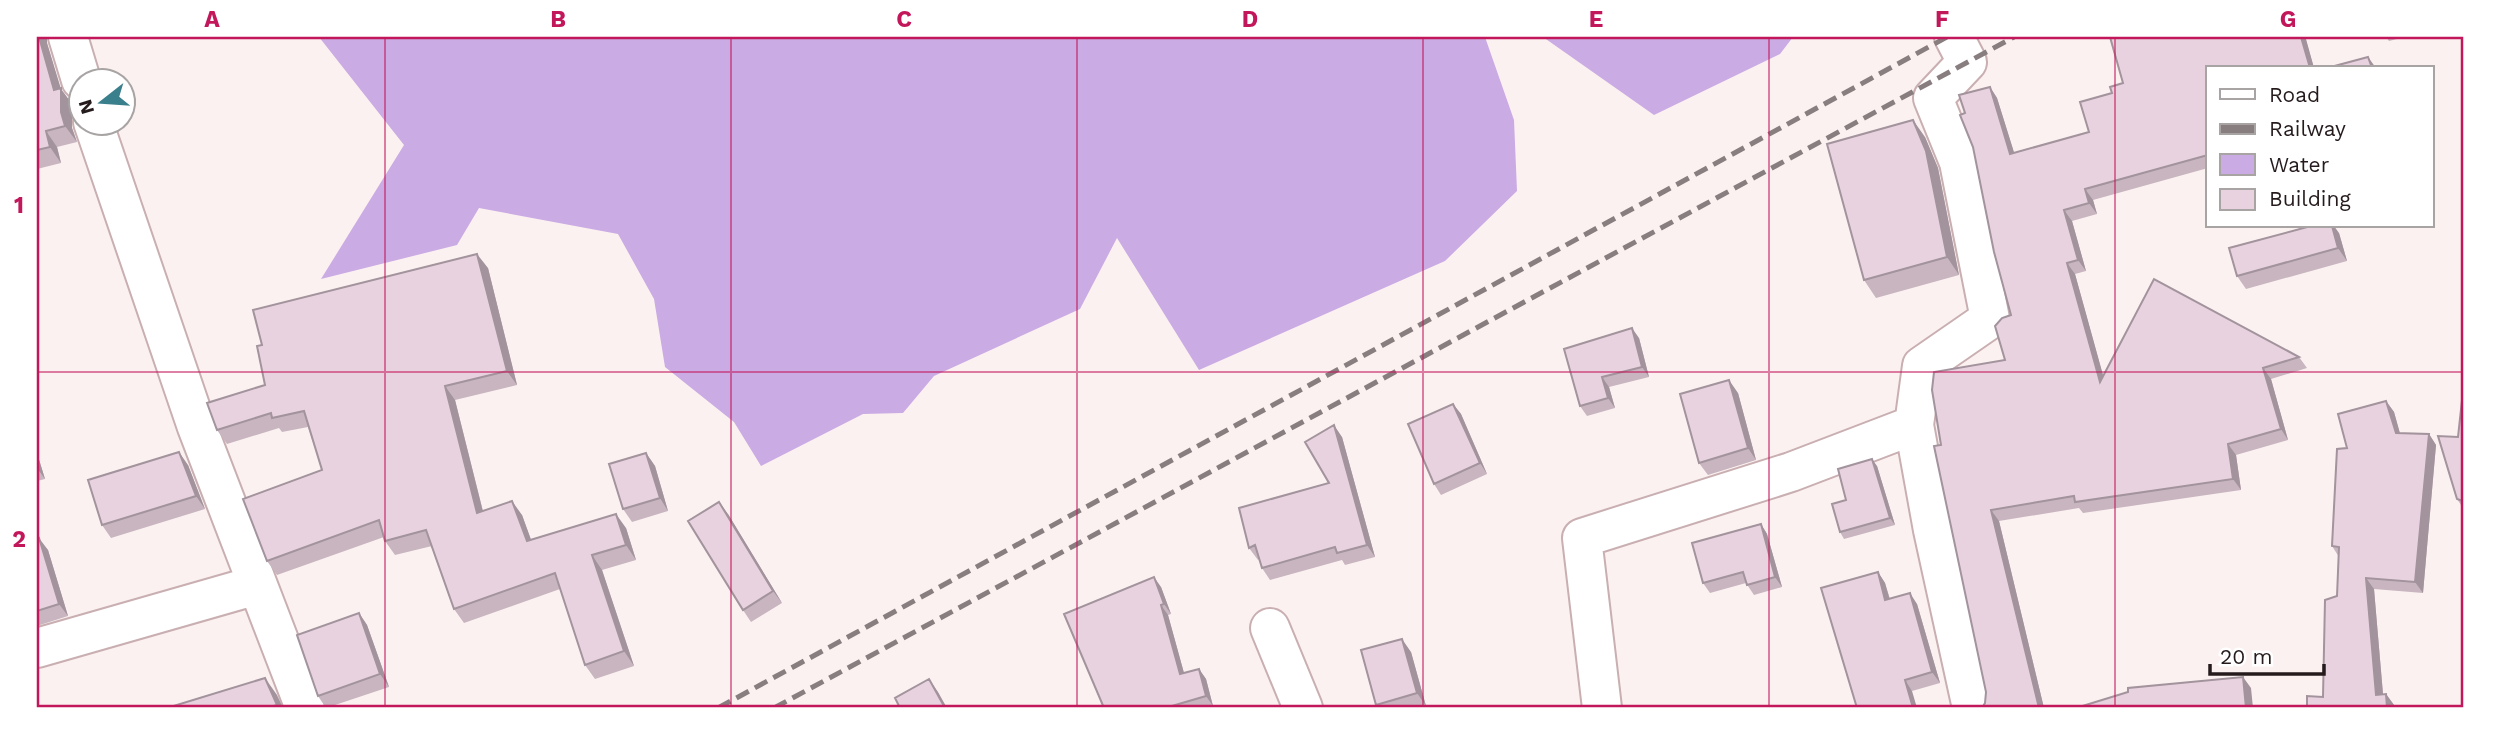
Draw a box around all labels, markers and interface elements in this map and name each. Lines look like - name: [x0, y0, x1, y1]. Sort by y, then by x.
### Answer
- text: A: [204, 6, 220, 33]
- text: B: [550, 6, 566, 33]
- text: C: [896, 6, 912, 33]
- text: D: [1242, 6, 1258, 33]
- text: E: [1589, 6, 1603, 33]
- text: F: [1935, 6, 1949, 33]
- text: G: [2280, 6, 2296, 33]
- north arrow: [66, 66, 136, 136]
- legend: [2206, 66, 2434, 228]
- text: Road: [2269, 82, 2320, 107]
- text: N: [73, 97, 99, 117]
- text: Railway: [2269, 116, 2346, 141]
- text: Water: [2269, 152, 2330, 177]
- text: Building: [2269, 186, 2351, 211]
- text: 1: [14, 192, 24, 219]
- text: 2: [12, 526, 26, 553]
- scale bar: [2210, 633, 2323, 677]
- text: 20 m: [2220, 644, 2272, 669]

